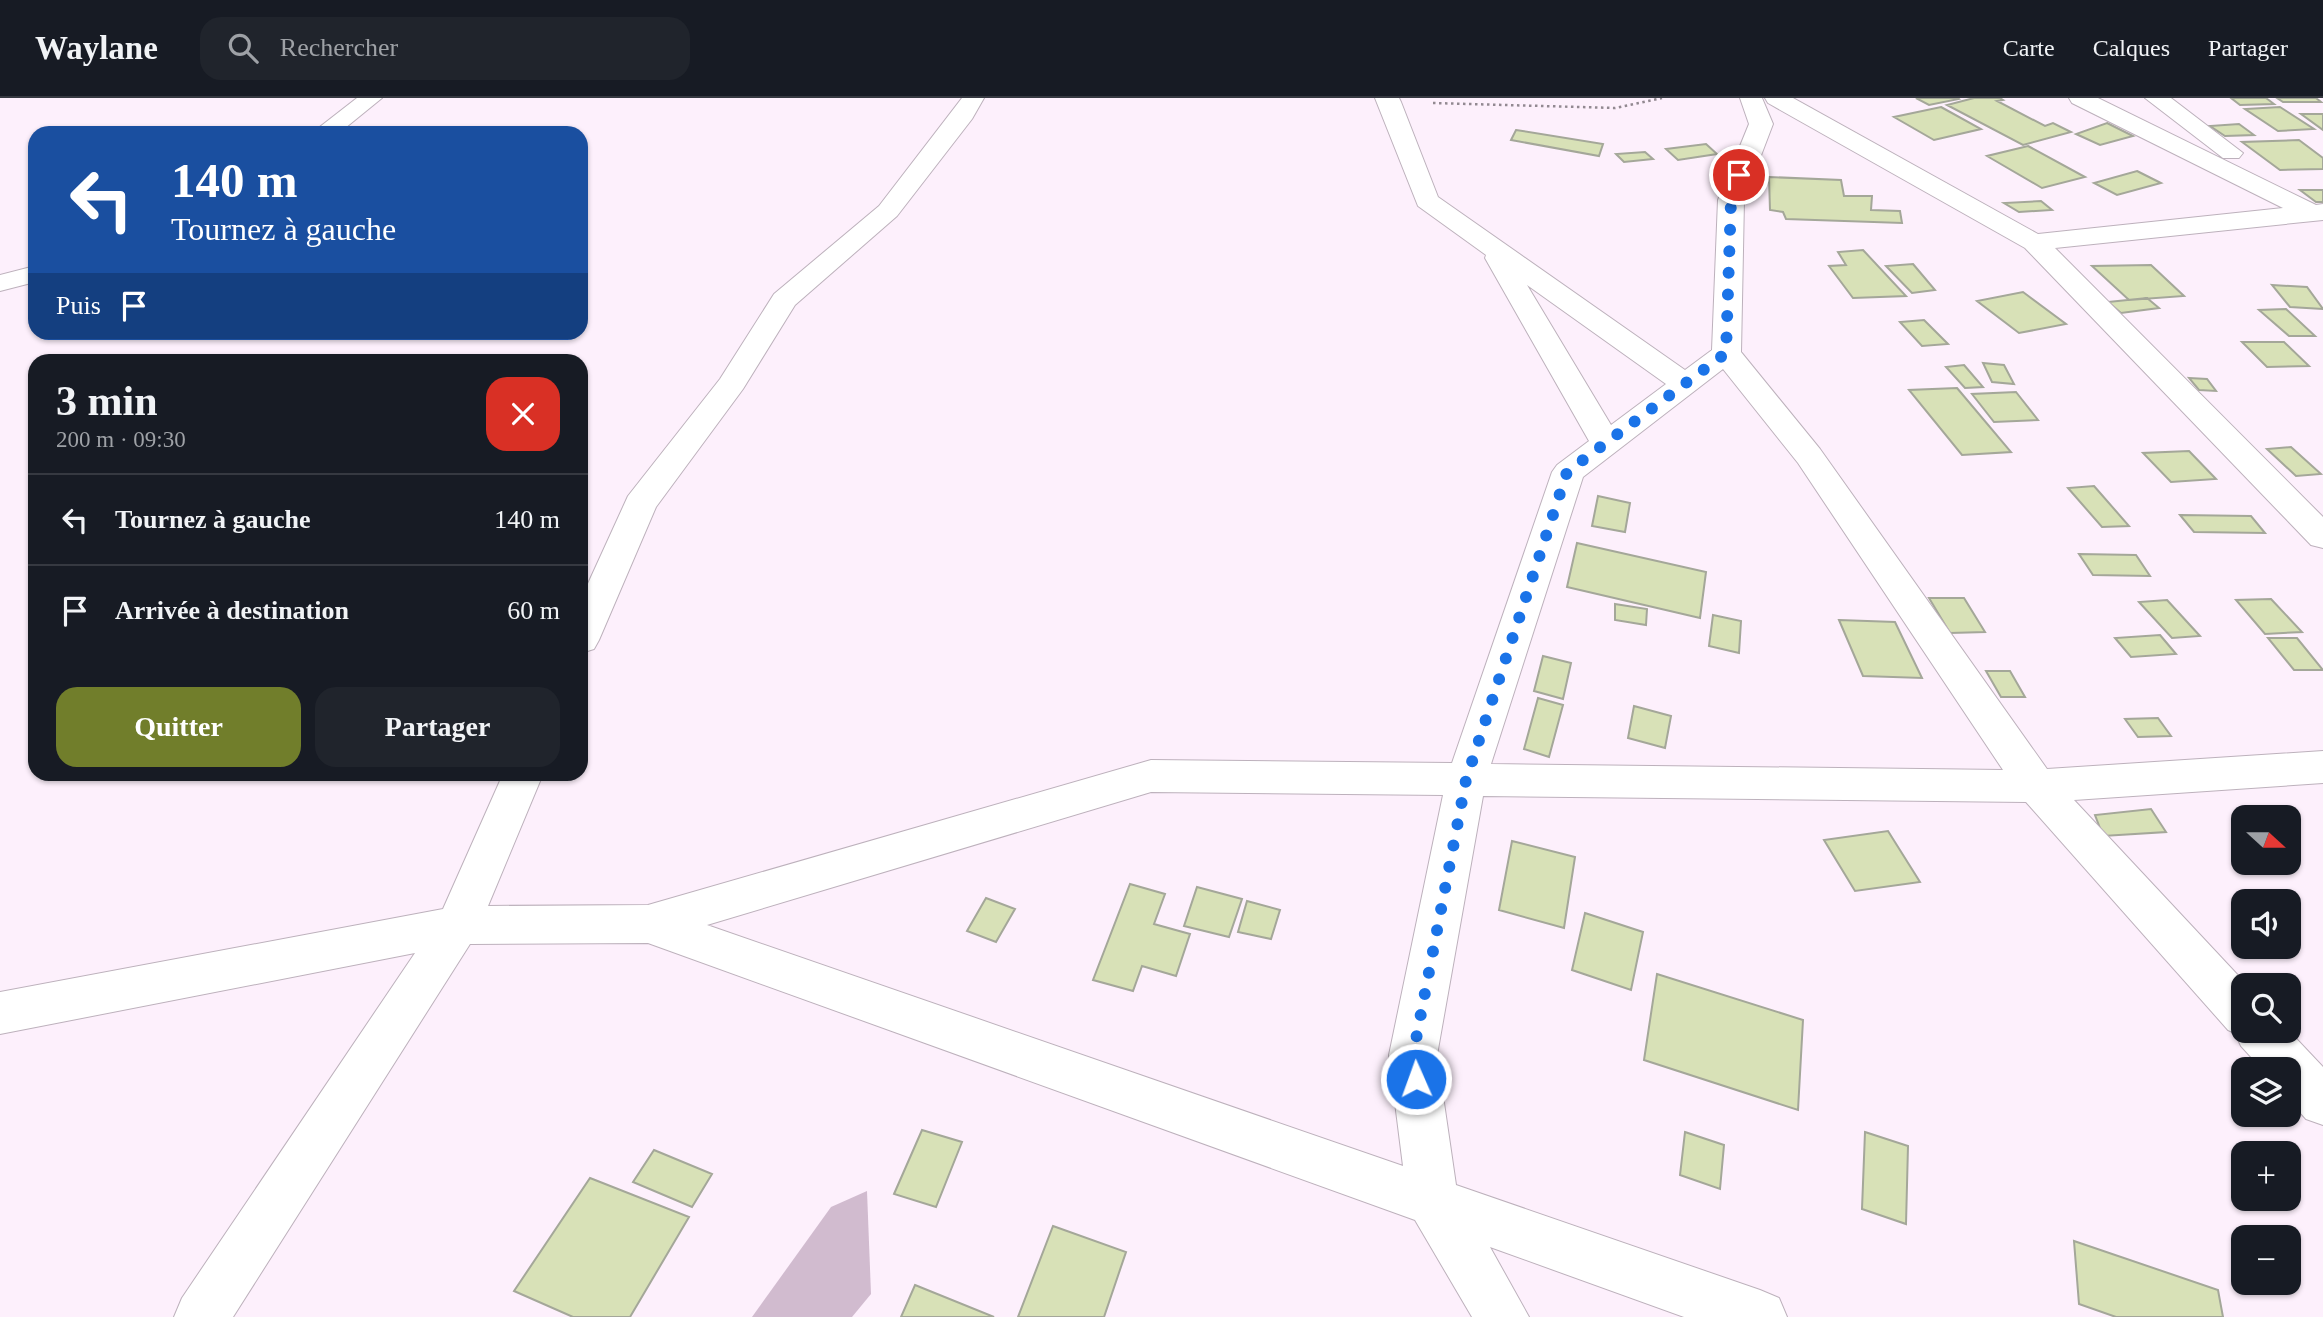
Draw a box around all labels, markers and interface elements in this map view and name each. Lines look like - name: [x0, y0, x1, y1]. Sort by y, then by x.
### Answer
- search box: [200, 17, 690, 80]
- icon: search: [224, 29, 262, 67]
- text: Waylane: [35, 30, 158, 66]
- text: Rechercher: [280, 33, 398, 62]
- text: Carte: [2003, 35, 2055, 61]
- text: Calques: [2093, 35, 2170, 61]
- text: Partager: [2208, 35, 2288, 61]
- pin: [1709, 145, 1769, 205]
- text: 140 m: [171, 153, 298, 208]
- icon: left: [56, 154, 147, 245]
- icon: arrive: [1720, 156, 1758, 194]
- text: Tournez à gauche: [171, 211, 396, 247]
- icon: arrive: [115, 287, 153, 325]
- text: Puis: [56, 291, 101, 320]
- button: close: [486, 377, 560, 451]
- text: 3 min: [56, 378, 158, 424]
- text: 200 m · 09:30: [56, 427, 186, 452]
- icon: left: [56, 501, 94, 539]
- text: Tournez à gauche: [115, 505, 311, 534]
- text: 140 m: [494, 505, 560, 534]
- icon: arrive: [56, 592, 94, 630]
- text: Arrivée à destination: [115, 596, 349, 625]
- text: 60 m: [507, 596, 560, 625]
- button: Quitter: [56, 687, 301, 767]
- button: Partager: [315, 687, 560, 767]
- north arrow: [2231, 805, 2301, 875]
- map controls: [2231, 805, 2301, 1295]
- button: sound: [2231, 889, 2301, 959]
- button: search: [2231, 973, 2301, 1043]
- position arrow: [1379, 1042, 1453, 1116]
- button: layers: [2231, 1057, 2301, 1127]
- button: +: [2231, 1141, 2301, 1211]
- button: −: [2231, 1225, 2301, 1295]

